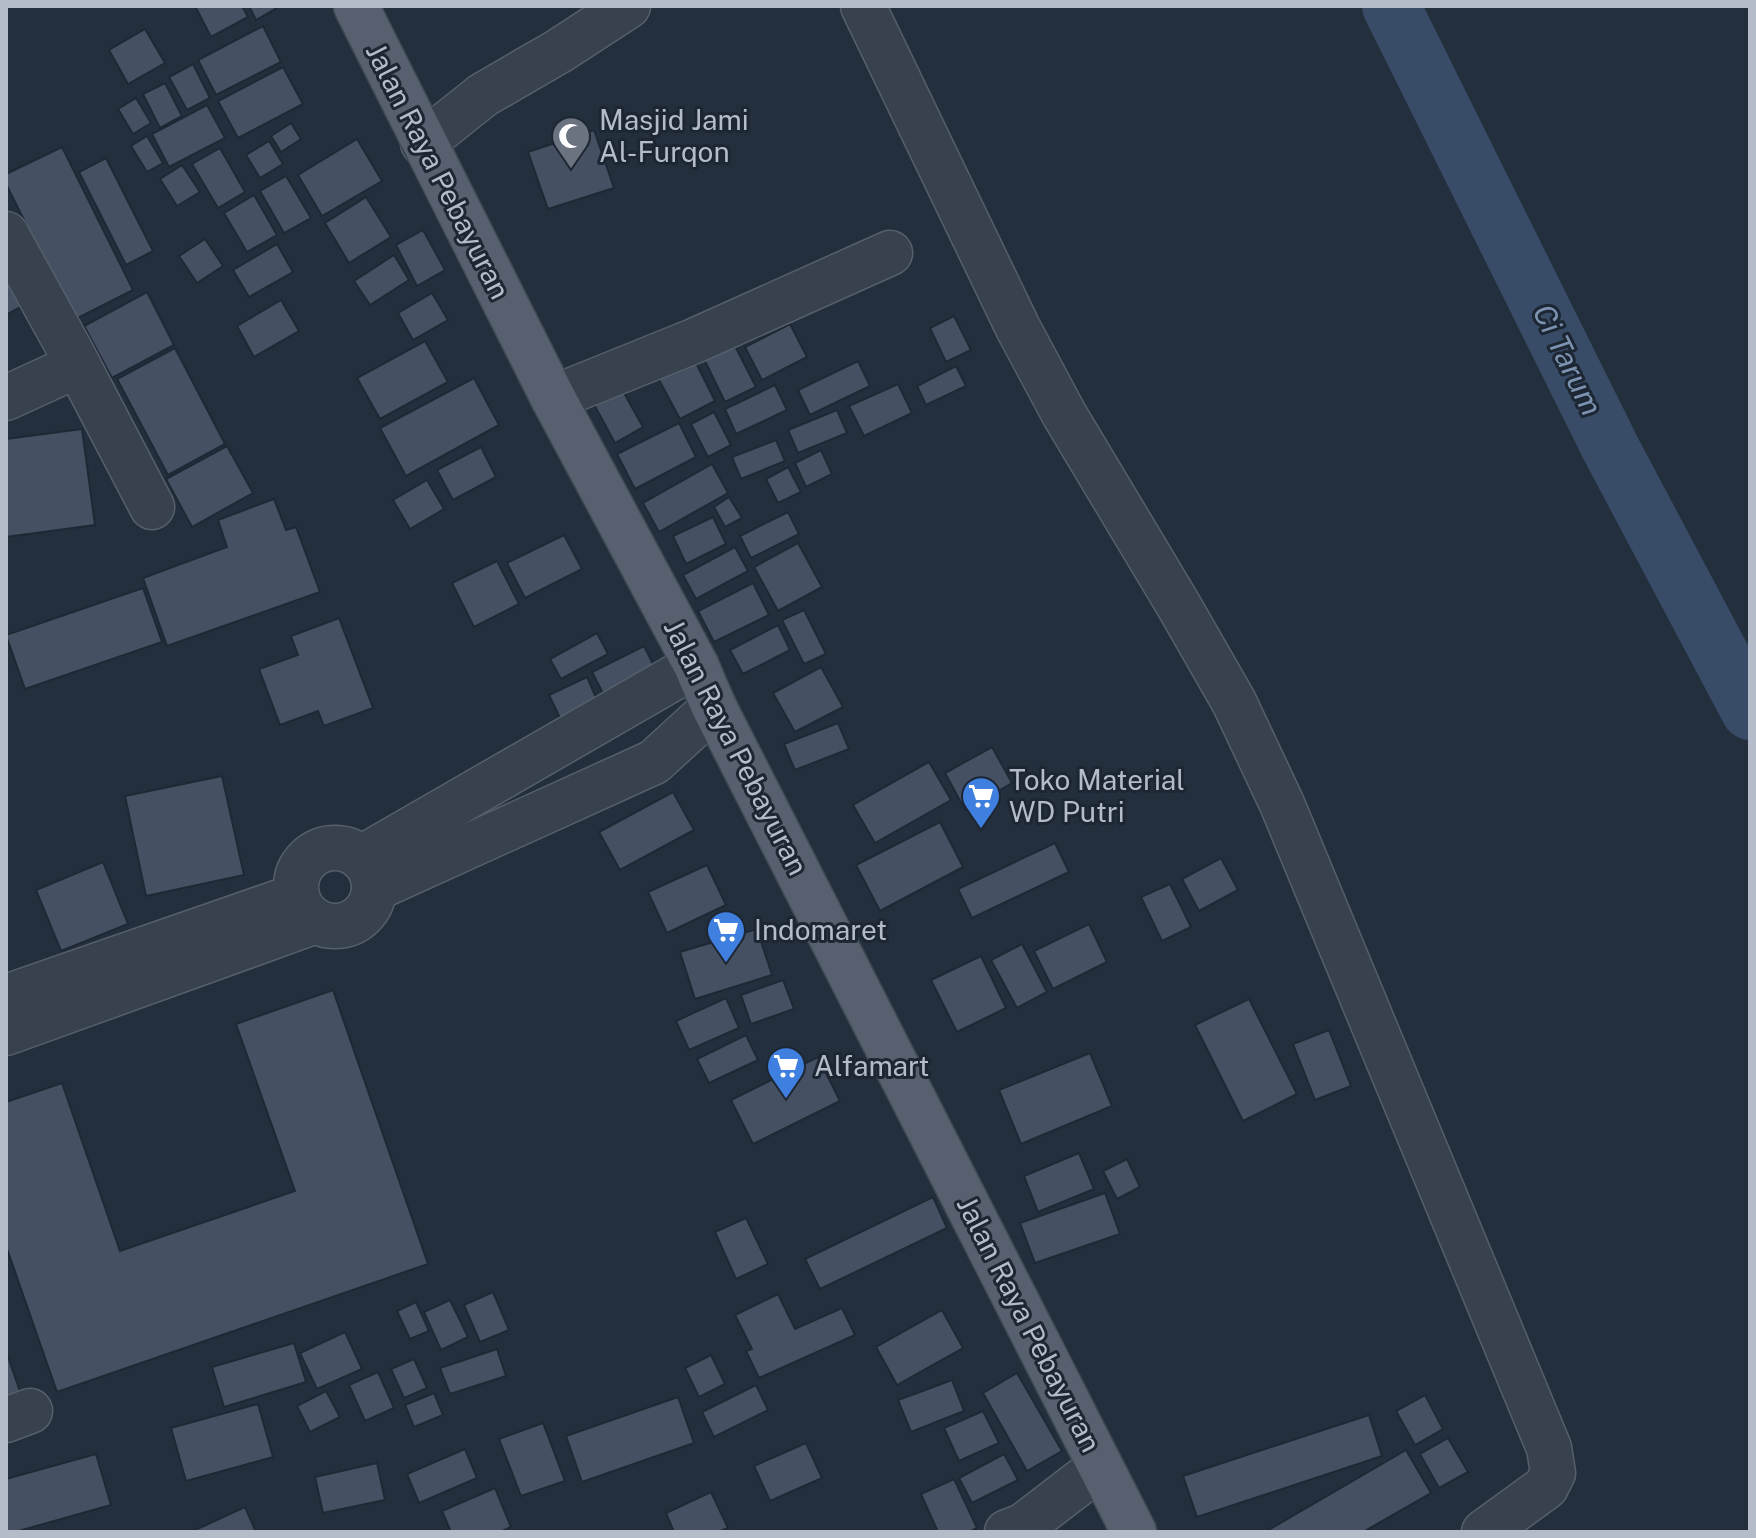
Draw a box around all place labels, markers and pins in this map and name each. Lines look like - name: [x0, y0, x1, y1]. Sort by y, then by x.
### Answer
- place label: Masjid Jami Al-Furqon: [599, 103, 749, 168]
- mosque icon: Masjid Jami Al-Furqon: [550, 115, 592, 170]
- place label: Toko Material WD Putri: [1009, 763, 1185, 828]
- supermarket icon: Toko Material WD Putri: [960, 775, 1002, 830]
- supermarket icon: Indomaret: [705, 909, 747, 964]
- place label: Indomaret: [754, 913, 887, 946]
- supermarket icon: Alfamart: [765, 1045, 807, 1100]
- place label: Alfamart: [814, 1049, 929, 1082]

